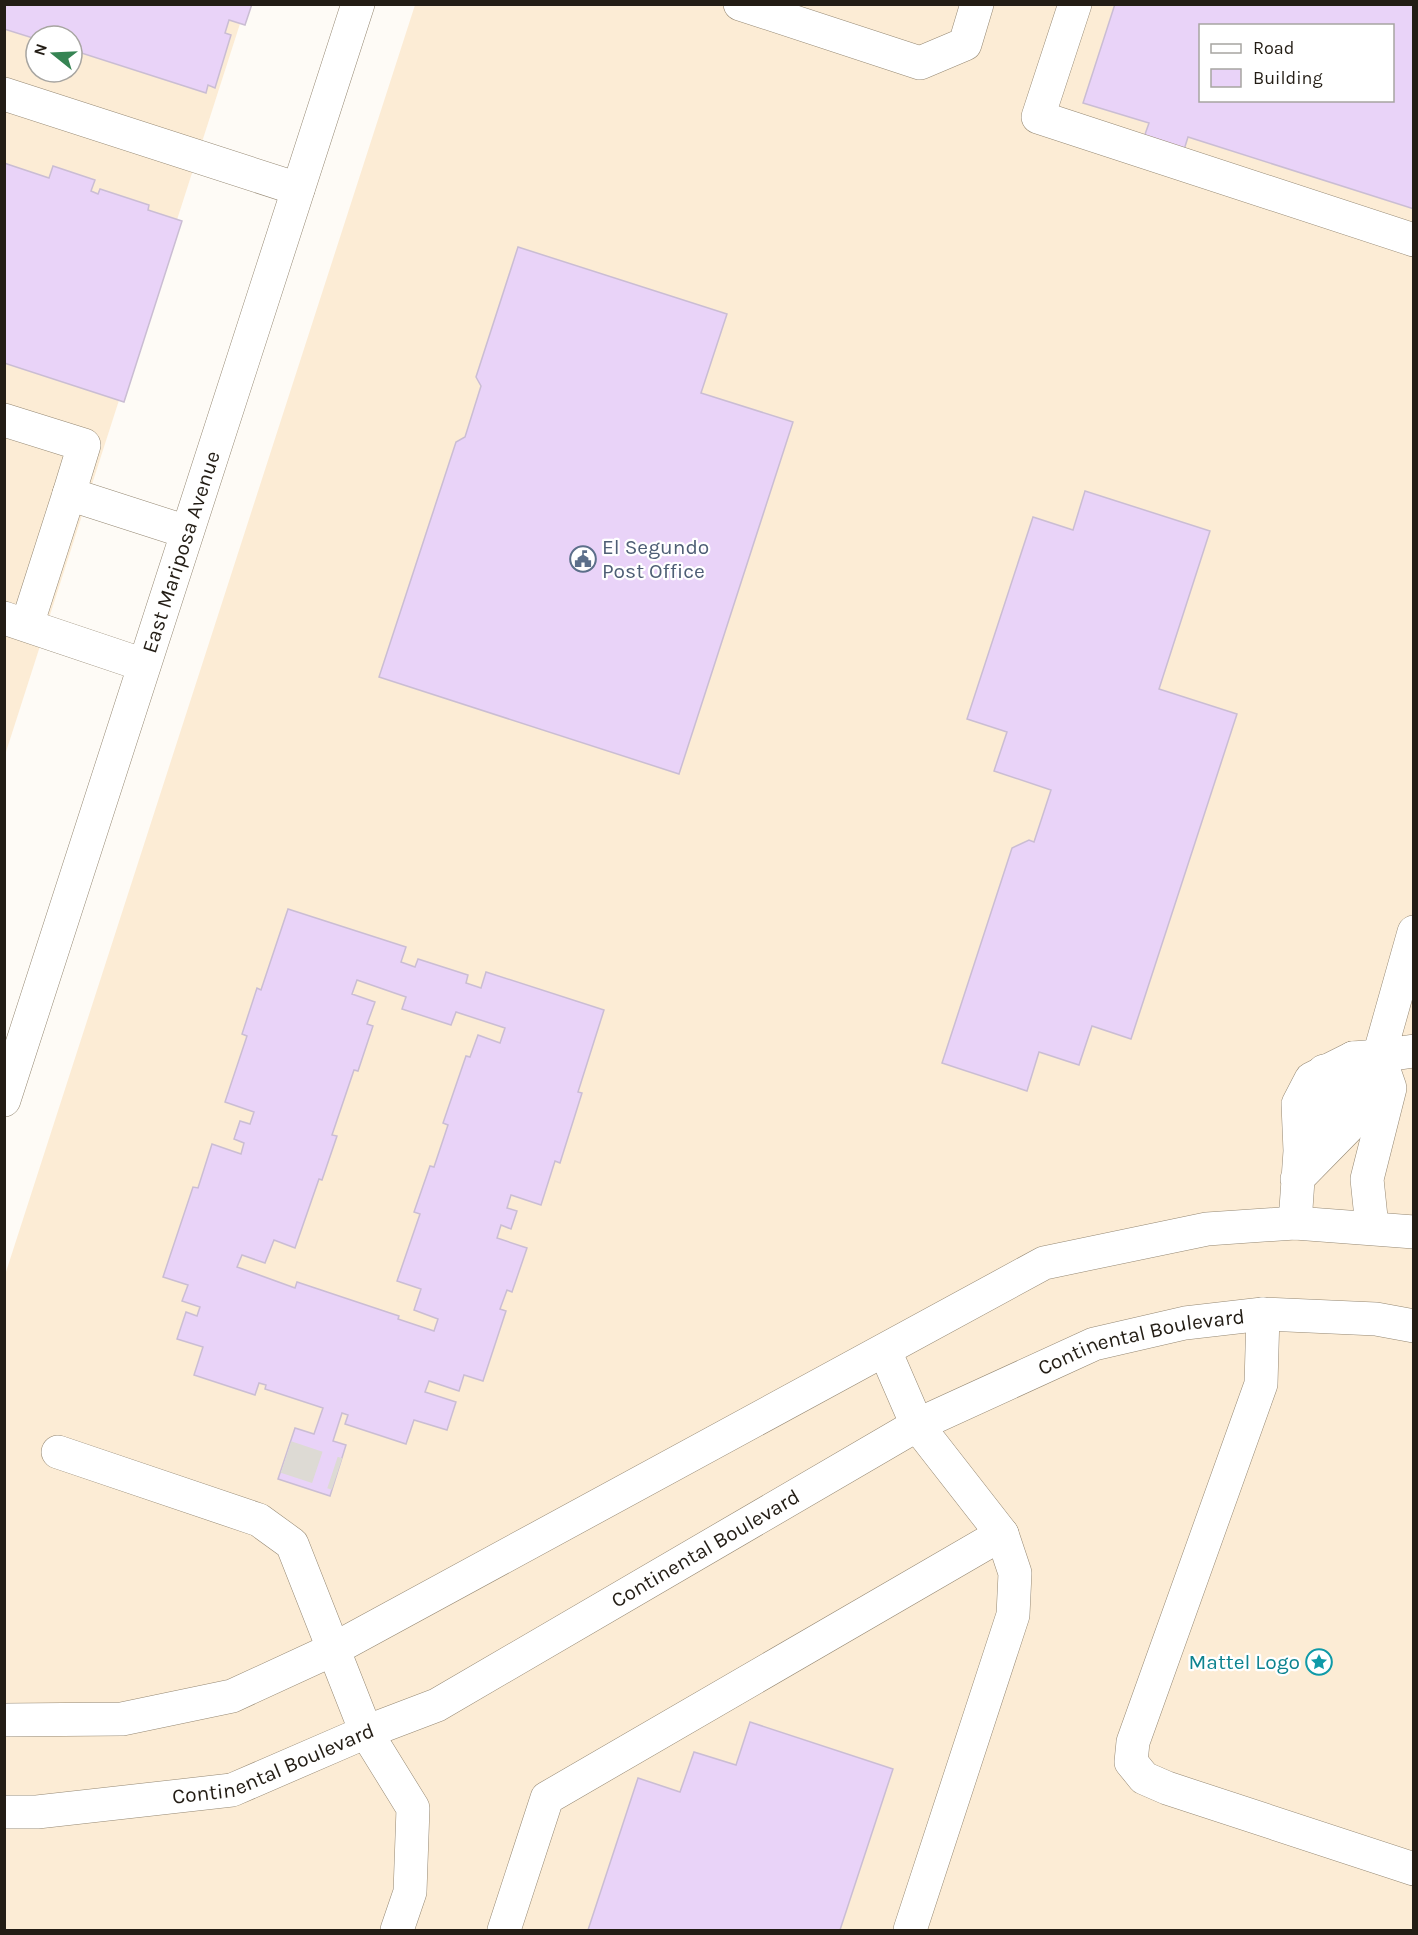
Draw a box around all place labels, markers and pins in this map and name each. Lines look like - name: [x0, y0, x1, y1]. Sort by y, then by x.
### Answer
- place label: El Segundo Post Office: [602, 535, 709, 583]
- public building icon: El Segundo Post Office: [568, 544, 598, 574]
- place icon: Mattel Logo: [1304, 1647, 1334, 1677]
- place label: Mattel Logo: [1189, 1650, 1300, 1674]

